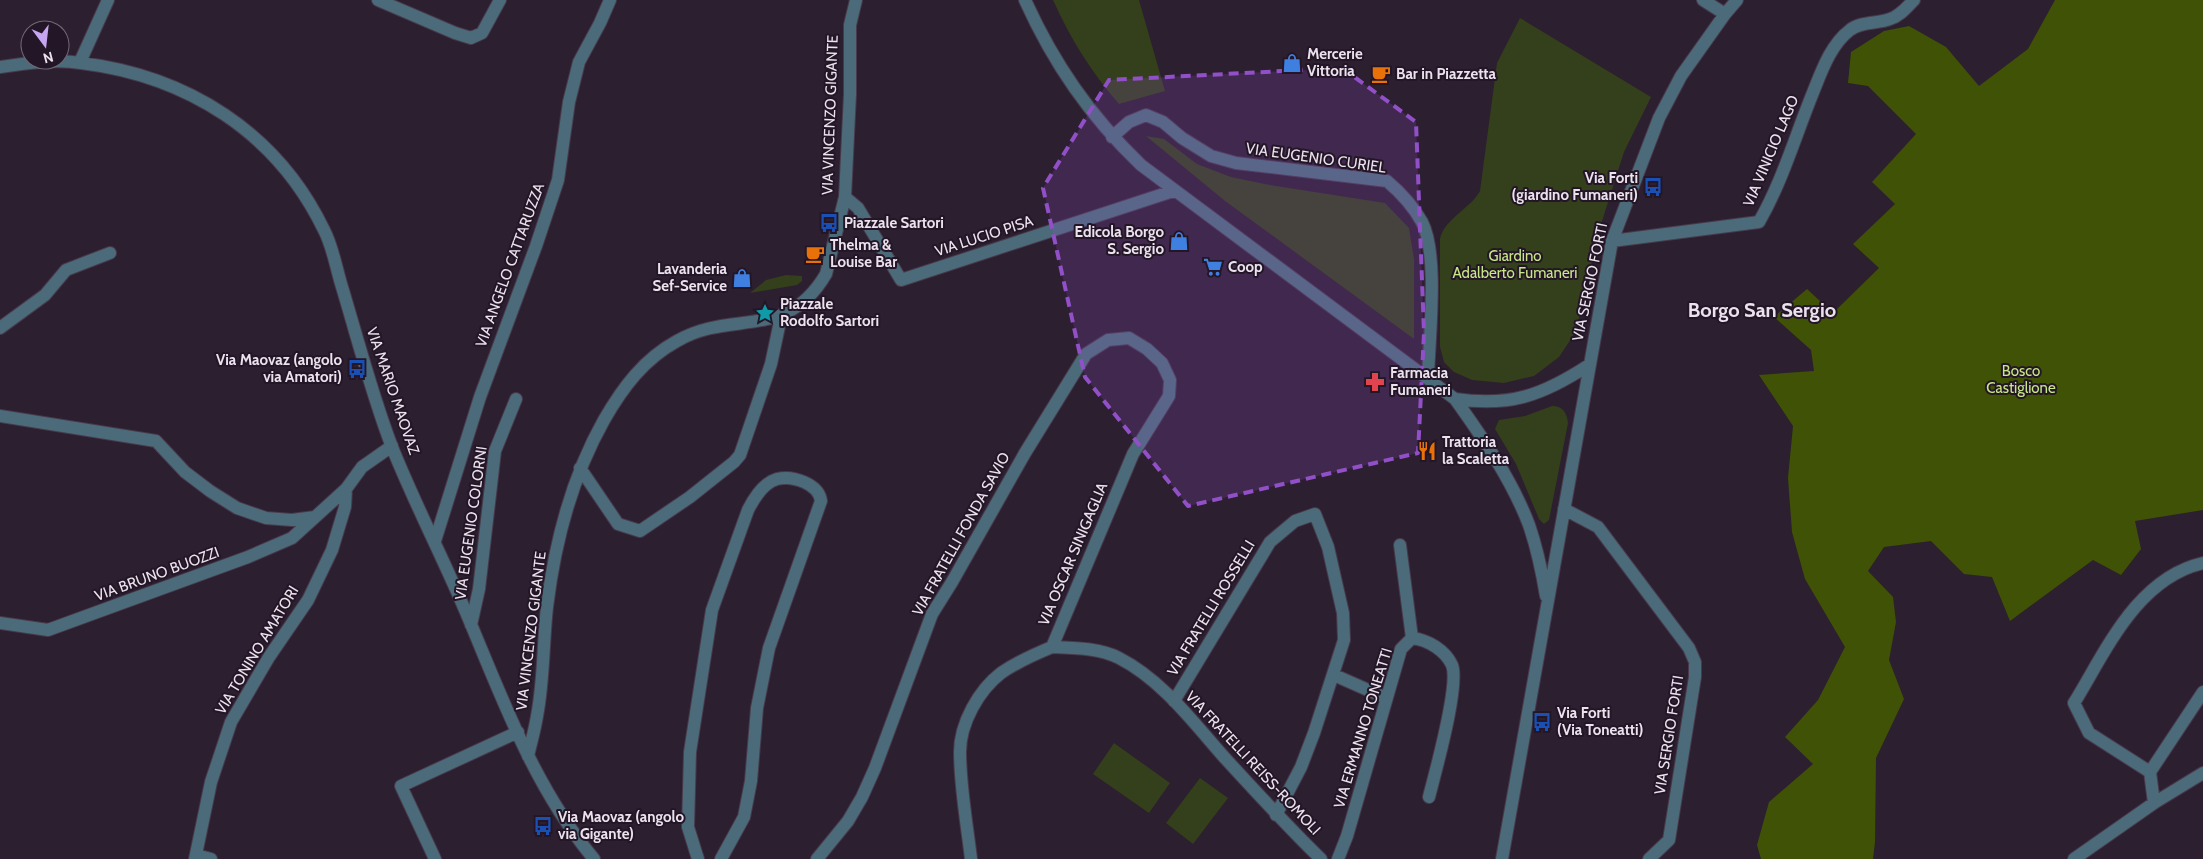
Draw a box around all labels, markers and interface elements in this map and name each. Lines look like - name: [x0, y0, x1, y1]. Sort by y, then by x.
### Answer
- north arrow: [20, 20, 70, 70]
- street label: VIA VINCENZO GIGANTE: [818, 35, 842, 195]
- place label: Mercerie Vittoria: [1307, 45, 1363, 80]
- text: N: [41, 48, 55, 68]
- shop icon: Mercerie Vittoria: [1281, 52, 1303, 74]
- cafe icon: Bar in Piazzetta: [1370, 63, 1392, 85]
- place label: Bar in Piazzetta: [1396, 65, 1496, 83]
- street label: VIA VINICIO LAGO: [1739, 93, 1803, 209]
- street label: VIA EUGENIO CURIEL: [1245, 139, 1388, 177]
- place label: Via Forti (giardino Fumaneri): [1512, 169, 1638, 204]
- bus stop icon: Via Forti (giardino Fumaneri): [1642, 176, 1664, 198]
- street label: VIA ANGELO CATTARUZZA: [472, 180, 548, 350]
- street label: VIA LUCIO PISA: [933, 211, 1036, 260]
- bus stop icon: Piazzale Sartori: [818, 212, 840, 234]
- place label: Piazzale Sartori: [844, 214, 944, 232]
- street label: VIA SERGIO FORTI: [1569, 221, 1611, 343]
- place label: Edicola Borgo S. Sergio: [1075, 223, 1164, 258]
- shop icon: Edicola Borgo S. Sergio: [1168, 230, 1190, 252]
- place label: Thelma & Louise Bar: [830, 236, 897, 271]
- cafe icon: Thelma & Louise Bar: [804, 243, 826, 265]
- park label: Giardino Adalberto Fumaneri: [1453, 247, 1577, 282]
- supermarket icon: Coop: [1202, 256, 1224, 278]
- place label: Coop: [1228, 258, 1263, 276]
- place label: Lavanderia Sef-Service: [653, 260, 728, 295]
- shop icon: Lavanderia Sef-Service: [731, 267, 753, 289]
- place label: Piazzale Rodolfo Sartori: [780, 295, 879, 330]
- district label: Borgo San Sergio: [1688, 298, 1836, 322]
- place icon: Piazzale Rodolfo Sartori: [754, 302, 776, 324]
- street label: VIA MARIO MAOVAZ: [363, 325, 423, 458]
- place label: Via Maovaz (angolo via Amatori): [216, 351, 342, 386]
- bus stop icon: Via Maovaz (angolo via Amatori): [346, 358, 368, 380]
- park label: Bosco Castiglione: [1986, 362, 2056, 397]
- place label: Farmacia Fumaneri: [1390, 364, 1451, 399]
- pharmacy icon: Farmacia Fumaneri: [1364, 371, 1386, 393]
- place label: Trattoria la Scaletta: [1442, 433, 1510, 468]
- restaurant icon: Trattoria la Scaletta: [1416, 440, 1438, 462]
- street label: VIA EUGENIO COLORNI: [451, 445, 491, 601]
- street label: VIA FRATELLI FONDA SAVIO: [908, 449, 1014, 619]
- street label: VIA OSCAR SINIGAGLIA: [1035, 479, 1112, 628]
- street label: VIA FRATELLI ROSSELLI: [1163, 537, 1259, 679]
- street label: VIA BRUNO BUOZZI: [92, 543, 222, 605]
- street label: VIA VINCENZO GIGANTE: [512, 550, 550, 712]
- street label: VIA TONINO AMATORI: [212, 583, 302, 717]
- street label: VIA ERMANNO TONEATTI: [1330, 646, 1396, 810]
- street label: VIA SERGIO FORTI: [1651, 674, 1687, 796]
- street label: VIA FRATELLI REISS-ROMOLI: [1182, 687, 1324, 839]
- place label: Via Forti (Via Toneatti): [1557, 704, 1644, 739]
- bus stop icon: Via Forti (Via Toneatti): [1531, 711, 1553, 733]
- place label: Via Maovaz (angolo via Gigante): [558, 808, 684, 843]
- bus stop icon: Via Maovaz (angolo via Gigante): [532, 815, 554, 837]

